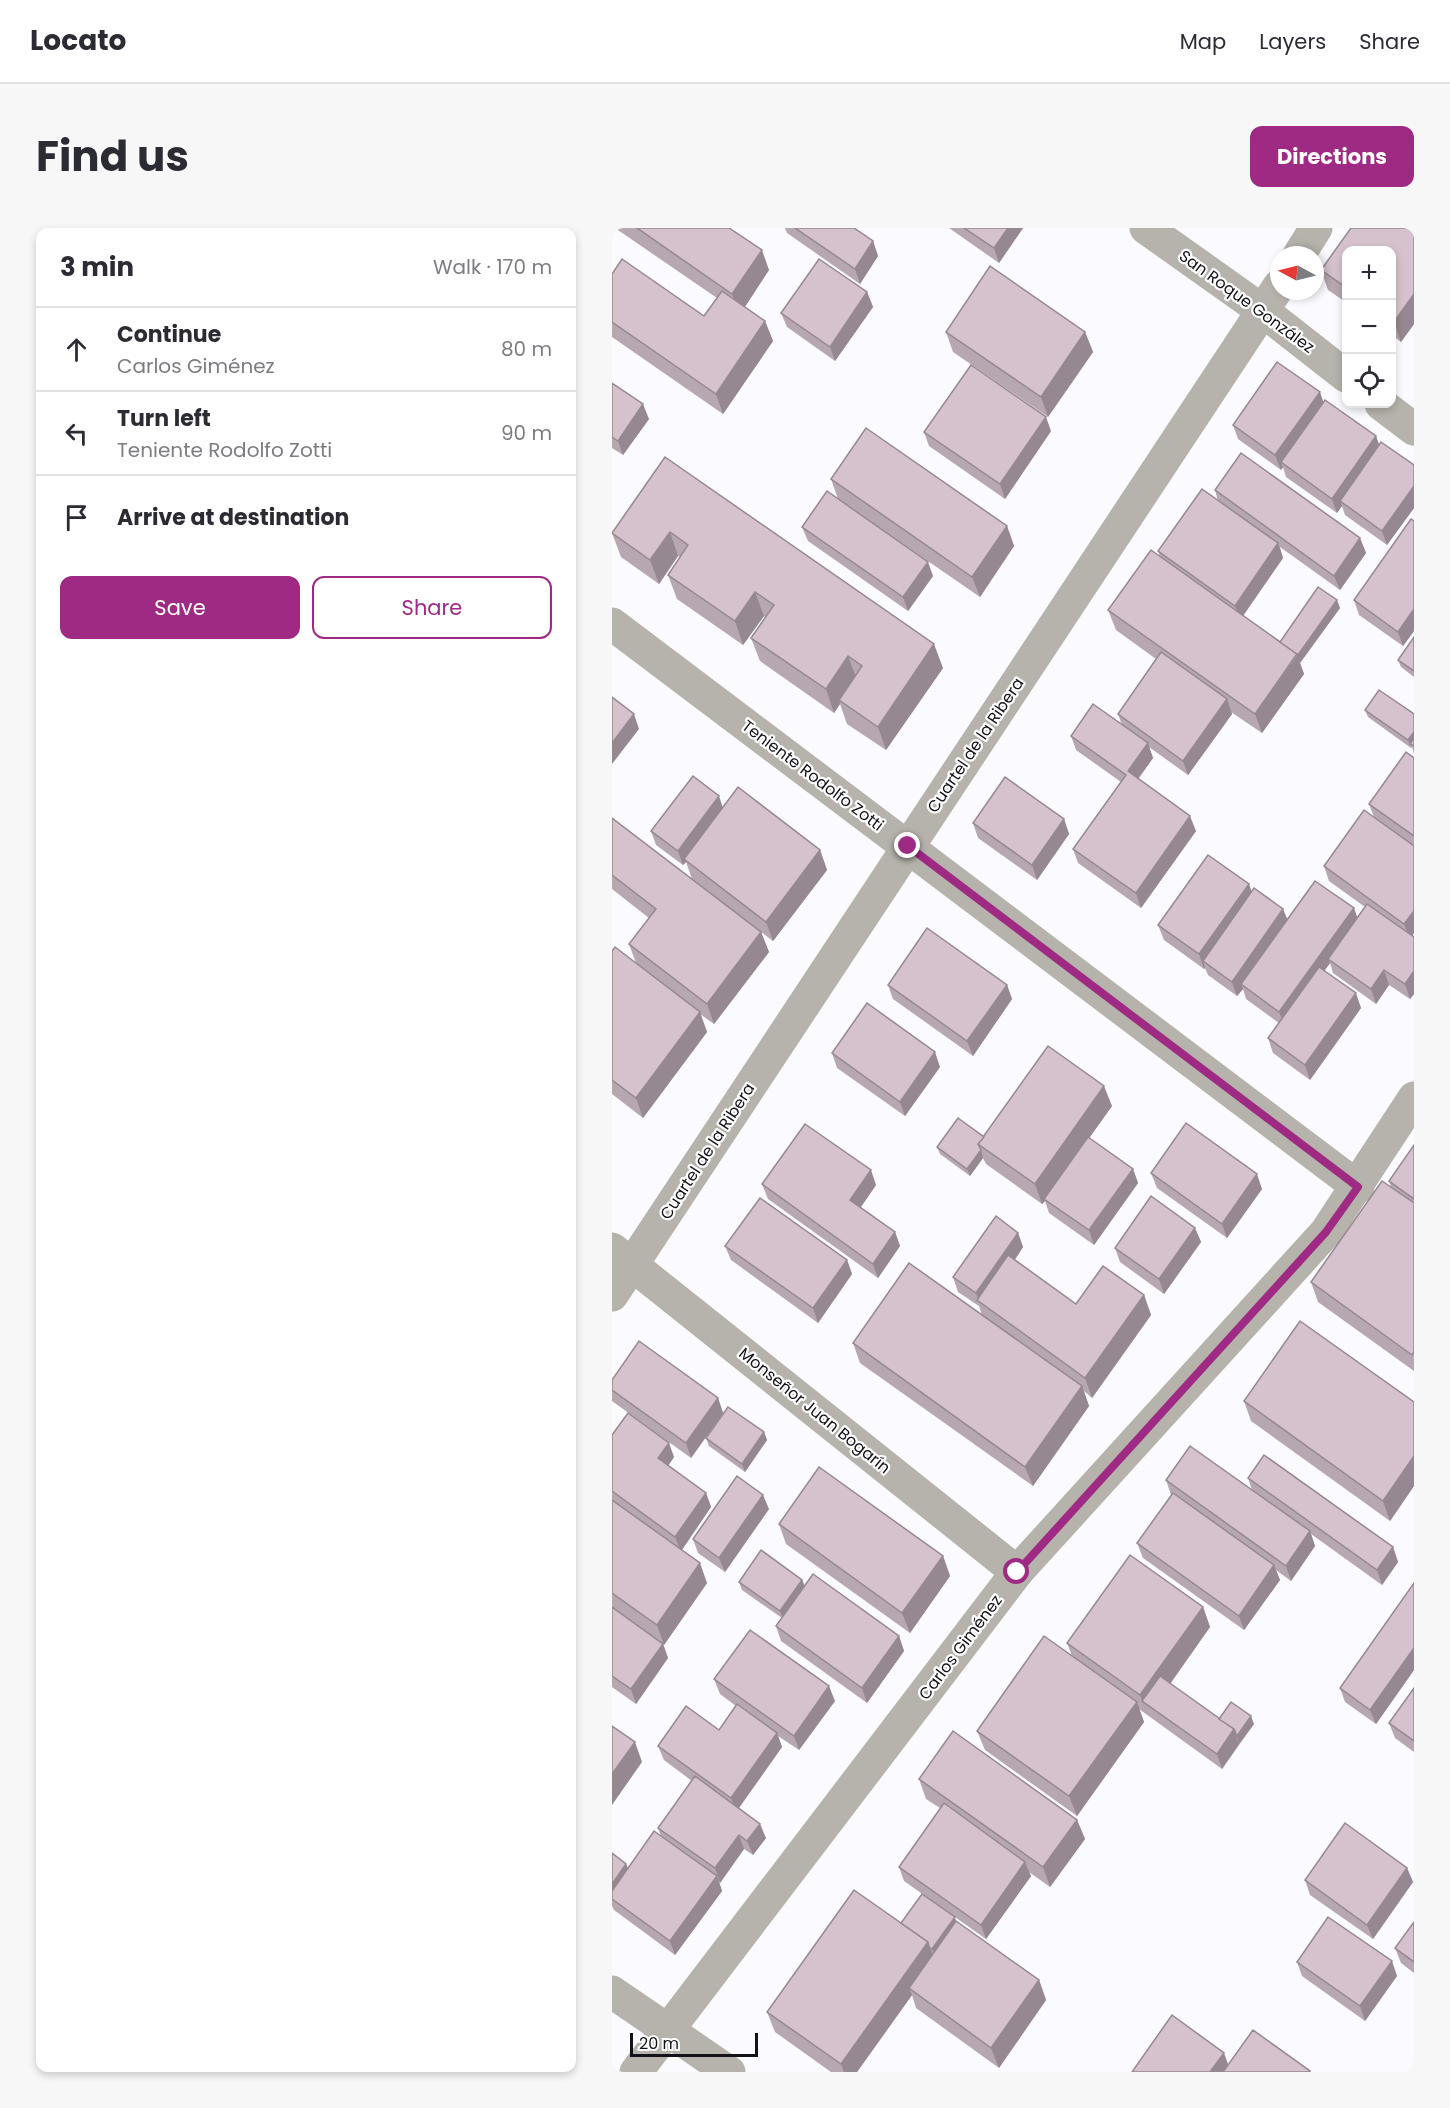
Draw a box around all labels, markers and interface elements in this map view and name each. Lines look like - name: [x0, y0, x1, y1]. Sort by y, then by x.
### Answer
- text: Locato: [30, 21, 126, 60]
- text: Map: [1180, 27, 1226, 56]
- text: Layers: [1259, 27, 1326, 56]
- text: Share: [1359, 27, 1420, 56]
- button: Directions: [1250, 126, 1414, 187]
- text: Find us: [36, 127, 189, 186]
- street label: San Roque González: [1174, 244, 1319, 358]
- north arrow: [1270, 246, 1324, 300]
- map controls: [1342, 246, 1396, 408]
- button: +: [1342, 246, 1396, 300]
- text: 3 min: [60, 249, 134, 285]
- text: Walk · 170 m: [433, 253, 552, 281]
- button: −: [1342, 300, 1396, 354]
- text: Continue: [117, 319, 221, 350]
- icon: ahead: [60, 333, 93, 366]
- text: 80 m: [501, 335, 552, 363]
- text: Carlos Giménez: [117, 352, 275, 380]
- button: locate: [1342, 354, 1396, 408]
- text: Turn left: [117, 403, 211, 434]
- icon: left: [60, 417, 93, 450]
- text: 90 m: [501, 419, 552, 447]
- text: Teniente Rodolfo Zotti: [117, 436, 332, 464]
- icon: arrive: [60, 501, 93, 534]
- text: Arrive at destination: [117, 502, 349, 533]
- button: Save: [60, 576, 300, 639]
- button: Share: [312, 576, 552, 639]
- street label: Cuartel de la Ribera: [922, 673, 1029, 817]
- street label: Teniente Rodolfo Zotti: [737, 714, 888, 836]
- route end: [894, 832, 920, 858]
- street label: Cuartel de la Ribera: [655, 1079, 760, 1224]
- street label: Monseñor Juan Bogarín: [734, 1342, 895, 1479]
- route start: [1003, 1558, 1029, 1584]
- street label: Carlos Giménez: [913, 1590, 1008, 1705]
- scale bar: [630, 2030, 758, 2058]
- text: 20 m: [639, 2032, 679, 2055]

